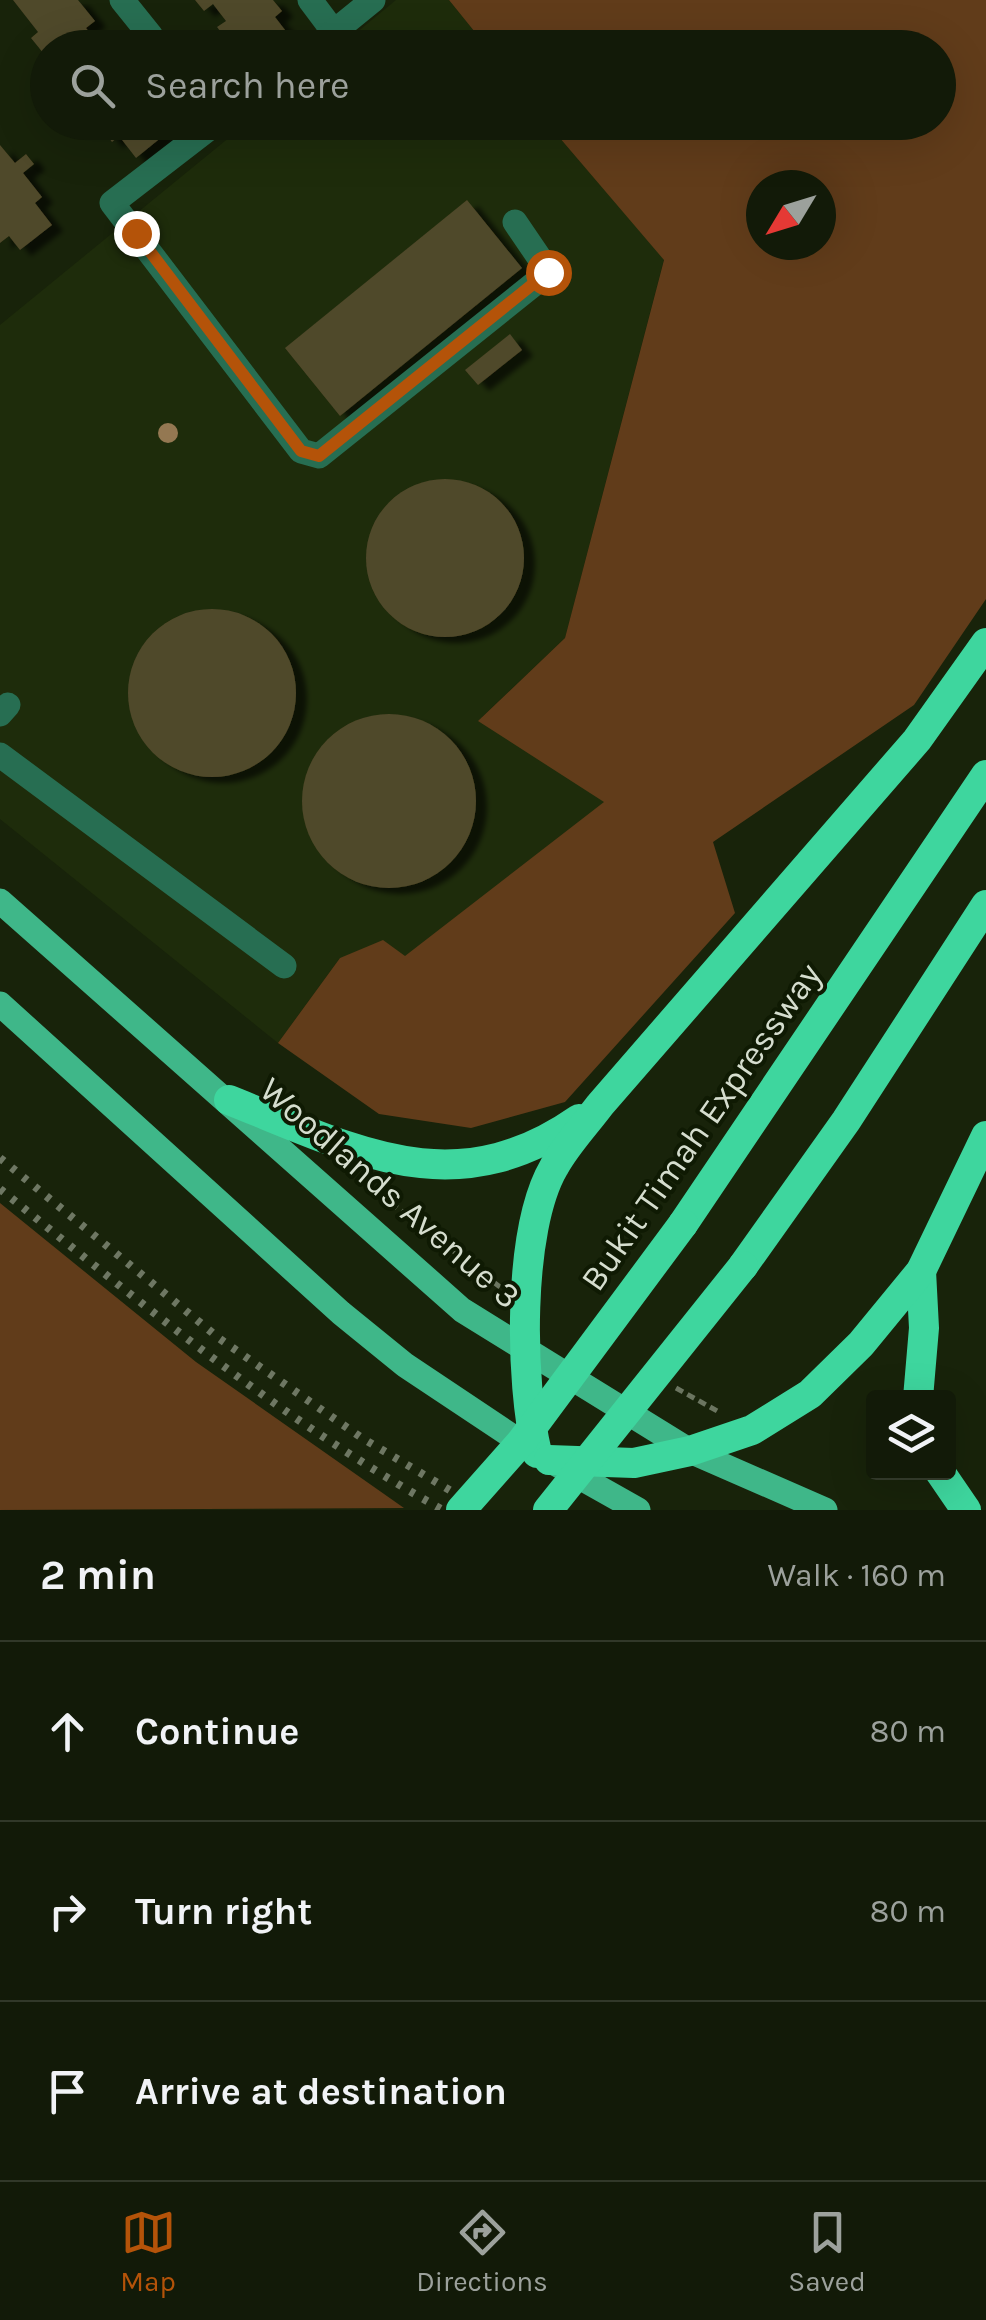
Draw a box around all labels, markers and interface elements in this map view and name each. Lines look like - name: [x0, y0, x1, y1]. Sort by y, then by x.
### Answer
- search box: [30, 30, 956, 140]
- icon: search: [65, 58, 120, 113]
- text: Search here: [145, 63, 349, 108]
- north arrow: [746, 170, 836, 260]
- route end: [114, 211, 160, 257]
- route start: [526, 250, 572, 296]
- street label: Bukit Timah Expressway: [572, 955, 830, 1299]
- street label: Woodlands Avenue 3: [252, 1069, 528, 1317]
- map controls: [866, 1390, 956, 1480]
- button: layers: [866, 1390, 956, 1480]
- text: 2 min: [40, 1550, 156, 1600]
- text: Walk · 160 m: [767, 1557, 946, 1594]
- icon: ahead: [40, 1704, 95, 1759]
- text: Continue: [135, 1709, 299, 1754]
- text: 80 m: [870, 1713, 946, 1750]
- icon: right: [40, 1884, 95, 1939]
- text: Turn right: [135, 1889, 312, 1934]
- text: 80 m: [870, 1893, 946, 1930]
- icon: arrive: [40, 2064, 95, 2119]
- text: Arrive at destination: [135, 2069, 507, 2114]
- tab: Map: [120, 2205, 176, 2298]
- tab: Directions: [416, 2205, 548, 2298]
- tab: Saved: [788, 2205, 866, 2298]

